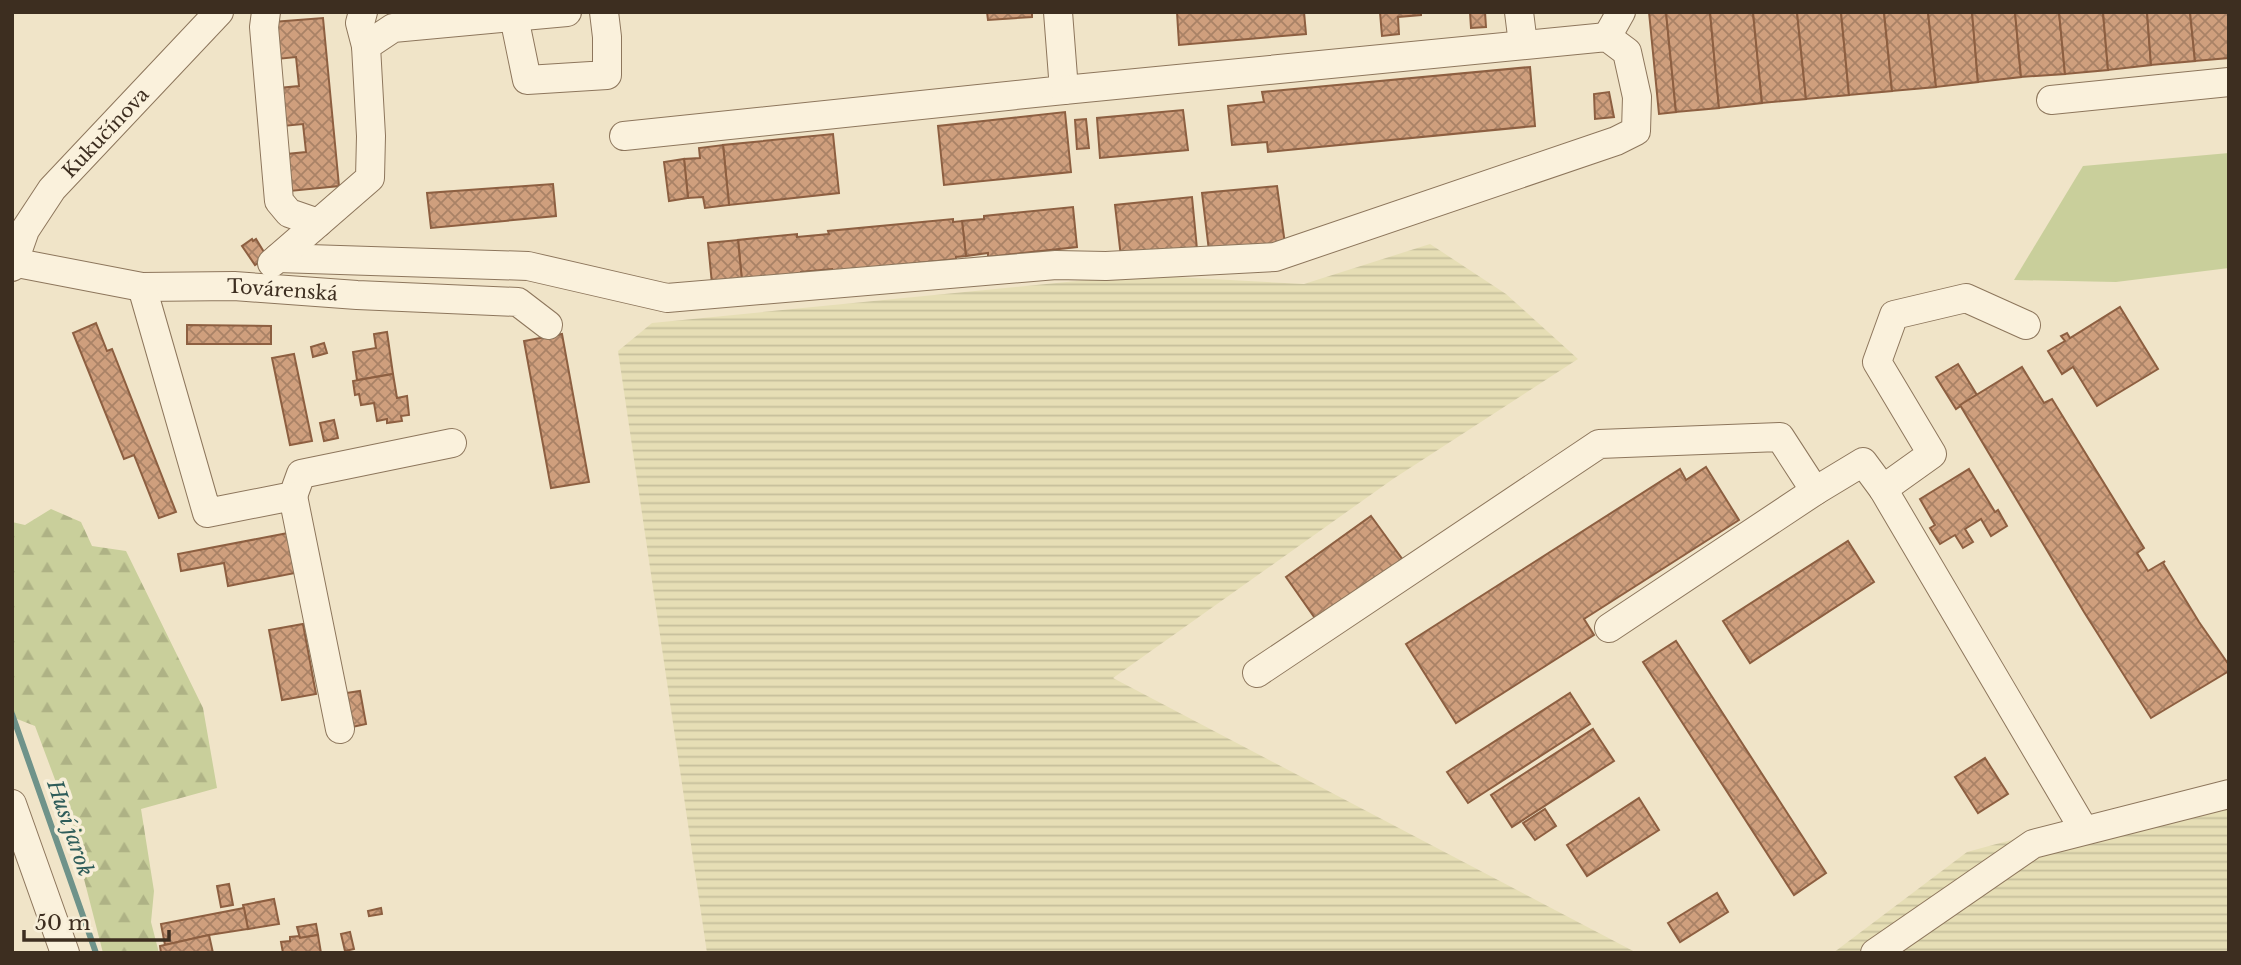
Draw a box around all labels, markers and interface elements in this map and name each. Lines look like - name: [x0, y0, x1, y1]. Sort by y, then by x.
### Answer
- street label: Kukučínova: [58, 83, 154, 183]
- street label: Továrenská: [227, 275, 339, 306]
- water label: Husí jarok: [41, 775, 99, 880]
- scale bar: [24, 898, 170, 942]
- text: 50 m: [35, 910, 91, 936]

